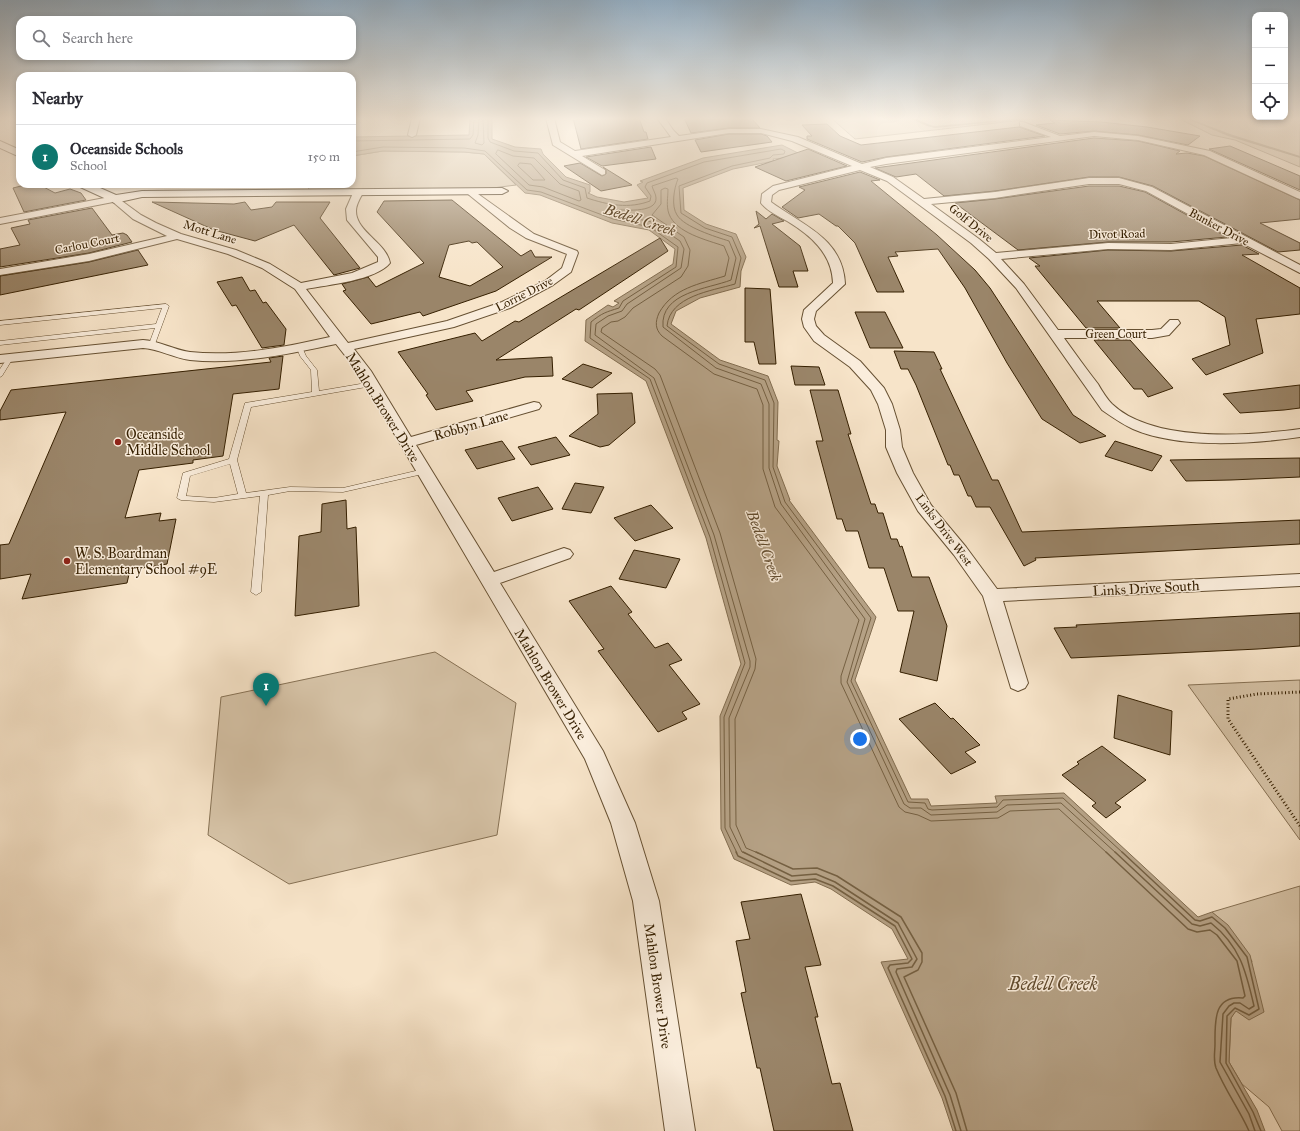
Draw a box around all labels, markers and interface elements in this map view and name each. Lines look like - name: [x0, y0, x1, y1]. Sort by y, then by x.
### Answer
- map controls: [1252, 12, 1288, 120]
- button: +: [1252, 12, 1288, 48]
- search box: [16, 16, 356, 60]
- icon: search: [30, 27, 52, 49]
- text: Search here: [62, 29, 133, 47]
- button: −: [1252, 48, 1288, 84]
- button: locate: [1252, 84, 1288, 120]
- text: Nearby: [32, 88, 83, 109]
- text: Oceanside Schools: [70, 140, 183, 158]
- text: 1: [42, 149, 48, 165]
- text: 150 m: [308, 149, 340, 165]
- text: School: [70, 158, 107, 174]
- water label: Bedell Creek: [601, 200, 678, 240]
- street label: Golf Drive: [946, 201, 996, 245]
- street label: Bunker Drive: [1187, 205, 1251, 249]
- street label: Mott Lane: [182, 217, 238, 247]
- street label: Divot Road: [1088, 227, 1146, 241]
- street label: Carlou Court: [54, 231, 121, 257]
- street label: Lorrie Drive: [493, 274, 555, 314]
- street label: Green Court: [1085, 327, 1148, 341]
- street label: Mahlon Brower Drive: [342, 349, 423, 466]
- street label: Robbyn Lane: [432, 407, 511, 444]
- place label: Oceanside Middle School: [126, 426, 211, 459]
- marker: Oceanside Middle School: [113, 437, 123, 447]
- street label: Links Drive West: [913, 491, 976, 569]
- water label: Bedell Creek: [743, 507, 785, 584]
- place label: W. S. Boardman Elementary School #9E: [75, 545, 217, 578]
- marker: W. S. Boardman Elementary School #9E: [62, 556, 72, 566]
- street label: Links Drive South: [1092, 577, 1200, 600]
- street label: Mahlon Brower Drive: [511, 626, 591, 743]
- pin: 1: [253, 673, 279, 706]
- your location: [850, 729, 870, 749]
- street label: Mahlon Brower Drive: [640, 922, 675, 1050]
- water label: Bedell Creek: [1007, 973, 1098, 995]

